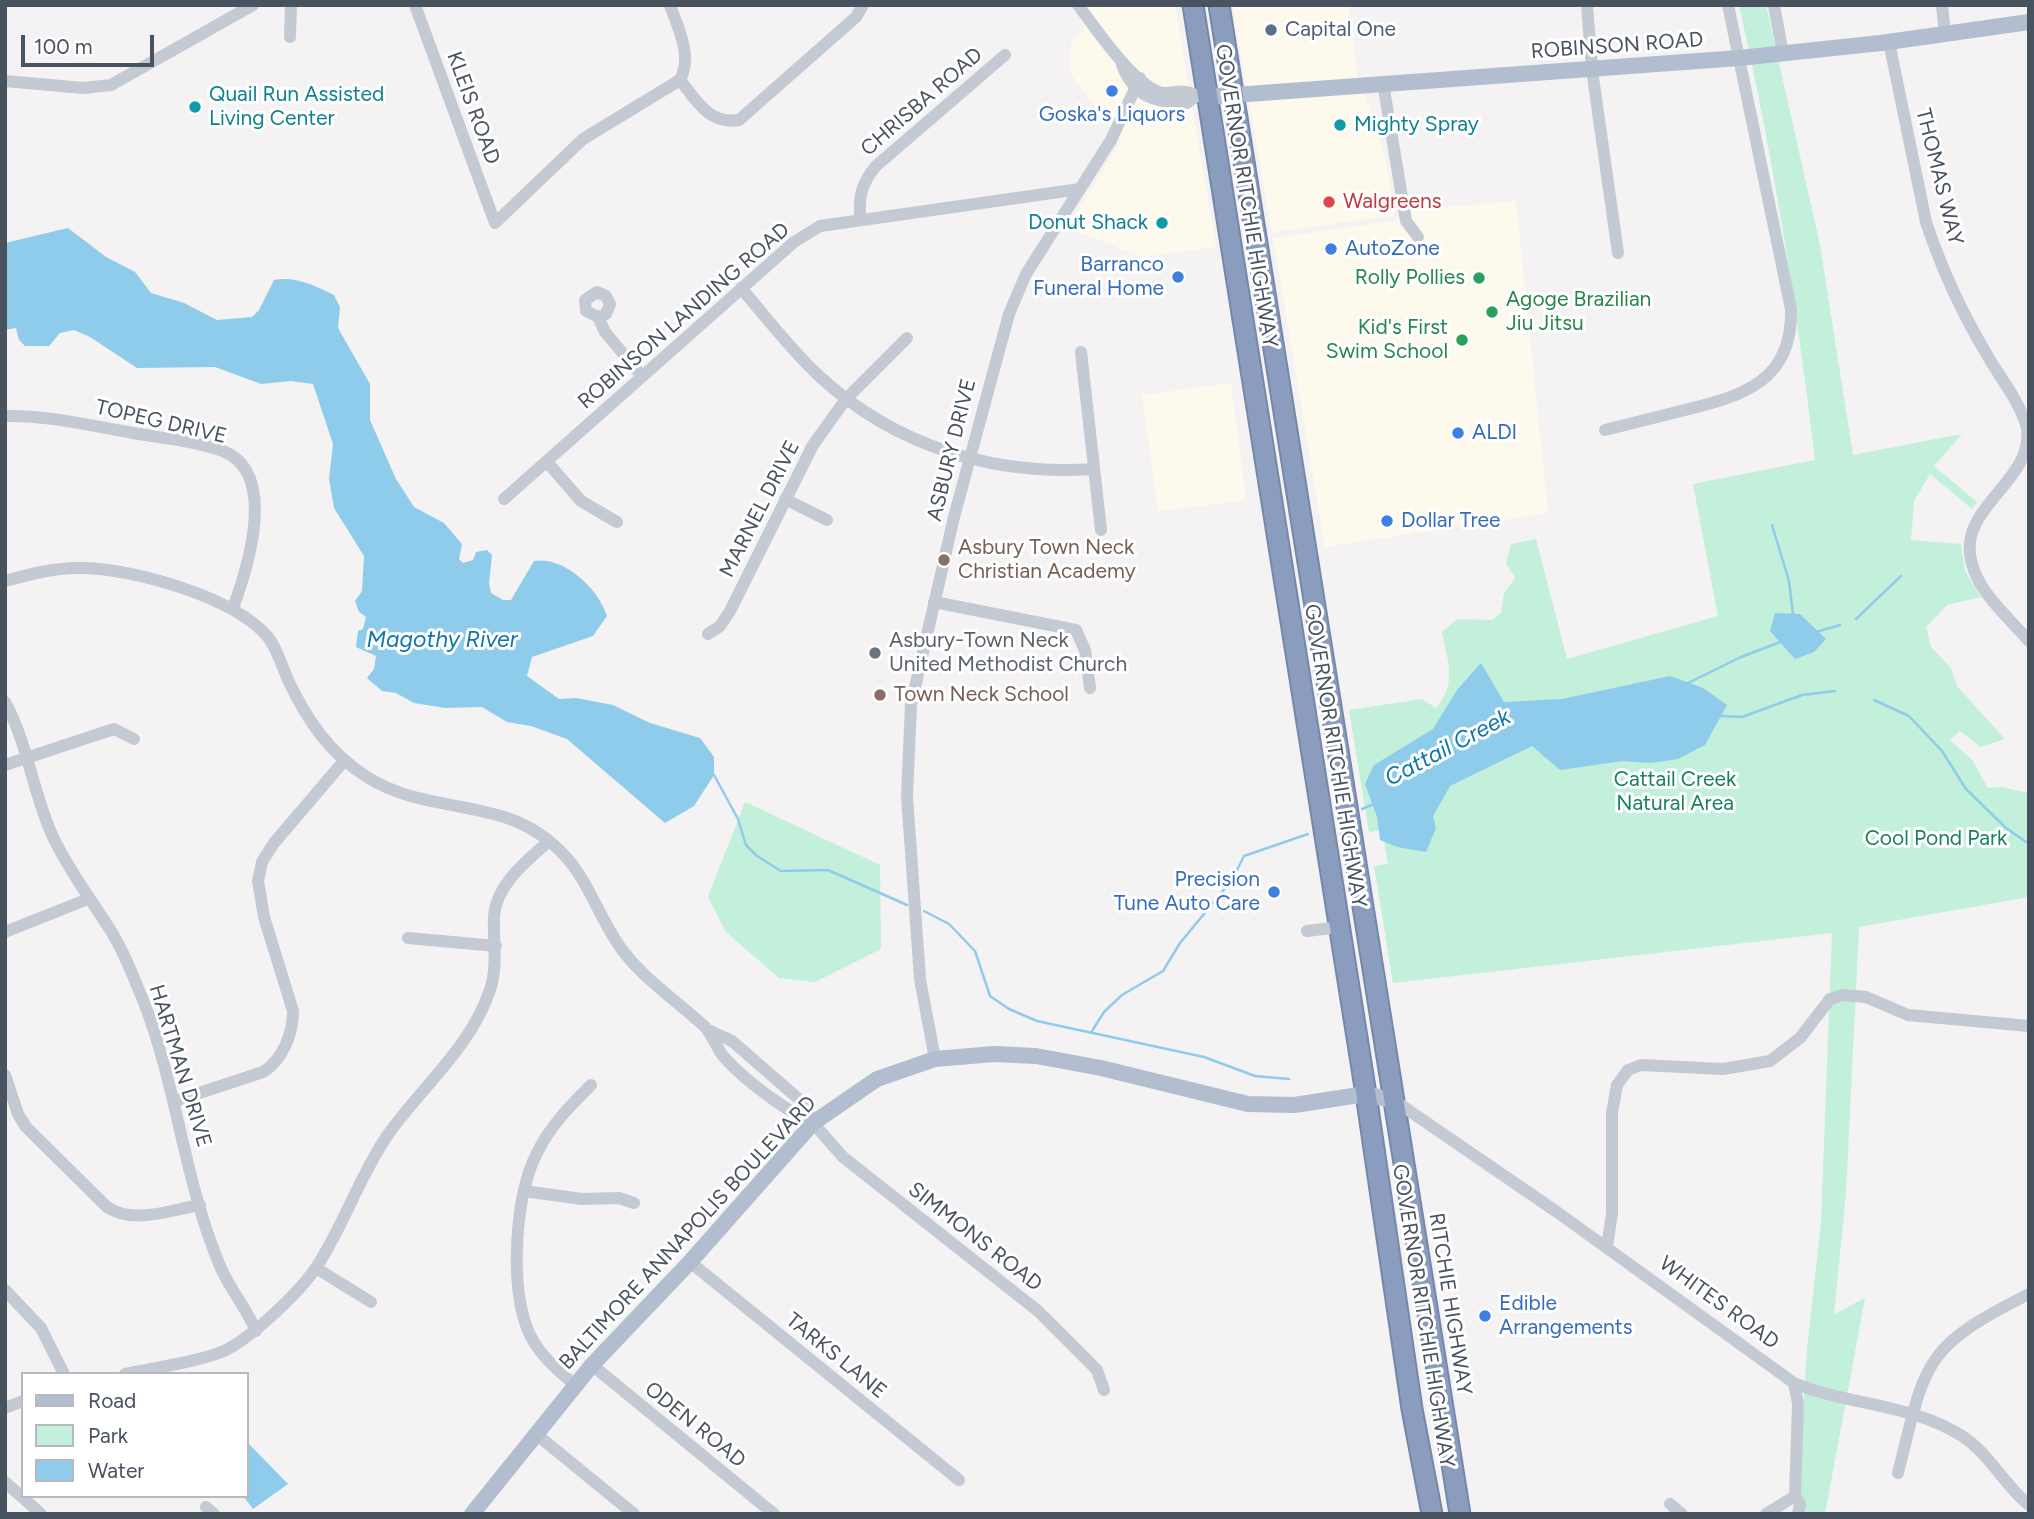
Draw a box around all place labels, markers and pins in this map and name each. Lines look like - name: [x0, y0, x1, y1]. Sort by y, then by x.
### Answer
- place label: Capital One: [1285, 17, 1396, 43]
- marker: Capital One: [1263, 22, 1279, 38]
- place label: Quail Run Assisted Living Center: [209, 82, 384, 132]
- marker: Goska's Liquors: [1104, 83, 1120, 99]
- marker: Quail Run Assisted Living Center: [187, 99, 203, 115]
- place label: Goska's Liquors: [1039, 102, 1185, 128]
- place label: Mighty Spray: [1354, 112, 1479, 138]
- marker: Mighty Spray: [1332, 117, 1348, 133]
- place label: Walgreens: [1343, 189, 1441, 215]
- marker: Walgreens: [1321, 194, 1337, 210]
- place label: Donut Shack: [1028, 210, 1148, 236]
- marker: Donut Shack: [1154, 215, 1170, 231]
- place label: AutoZone: [1345, 236, 1440, 262]
- marker: AutoZone: [1323, 241, 1339, 257]
- place label: Barranco Funeral Home: [1033, 252, 1164, 302]
- place label: Rolly Pollies: [1355, 265, 1465, 291]
- marker: Barranco Funeral Home: [1170, 269, 1186, 285]
- marker: Rolly Pollies: [1471, 270, 1487, 286]
- place label: Agoge Brazilian Jiu Jitsu: [1506, 287, 1651, 337]
- marker: Agoge Brazilian Jiu Jitsu: [1484, 304, 1500, 320]
- place label: Kid's First Swim School: [1326, 315, 1448, 365]
- marker: Kid's First Swim School: [1454, 332, 1470, 348]
- place label: ALDI: [1472, 420, 1517, 446]
- marker: ALDI: [1450, 425, 1466, 441]
- place label: Dollar Tree: [1401, 508, 1501, 534]
- marker: Dollar Tree: [1379, 513, 1395, 529]
- place label: Asbury Town Neck Christian Academy: [958, 535, 1136, 585]
- marker: Asbury Town Neck Christian Academy: [936, 552, 952, 568]
- place label: Asbury-Town Neck United Methodist Church: [889, 628, 1127, 678]
- marker: Asbury-Town Neck United Methodist Church: [867, 645, 883, 661]
- place label: Town Neck School: [894, 682, 1069, 708]
- marker: Town Neck School: [872, 687, 888, 703]
- place label: Precision Tune Auto Care: [1114, 867, 1260, 917]
- marker: Precision Tune Auto Care: [1266, 884, 1282, 900]
- place label: Edible Arrangements: [1499, 1291, 1632, 1341]
- marker: Edible Arrangements: [1477, 1308, 1493, 1324]

